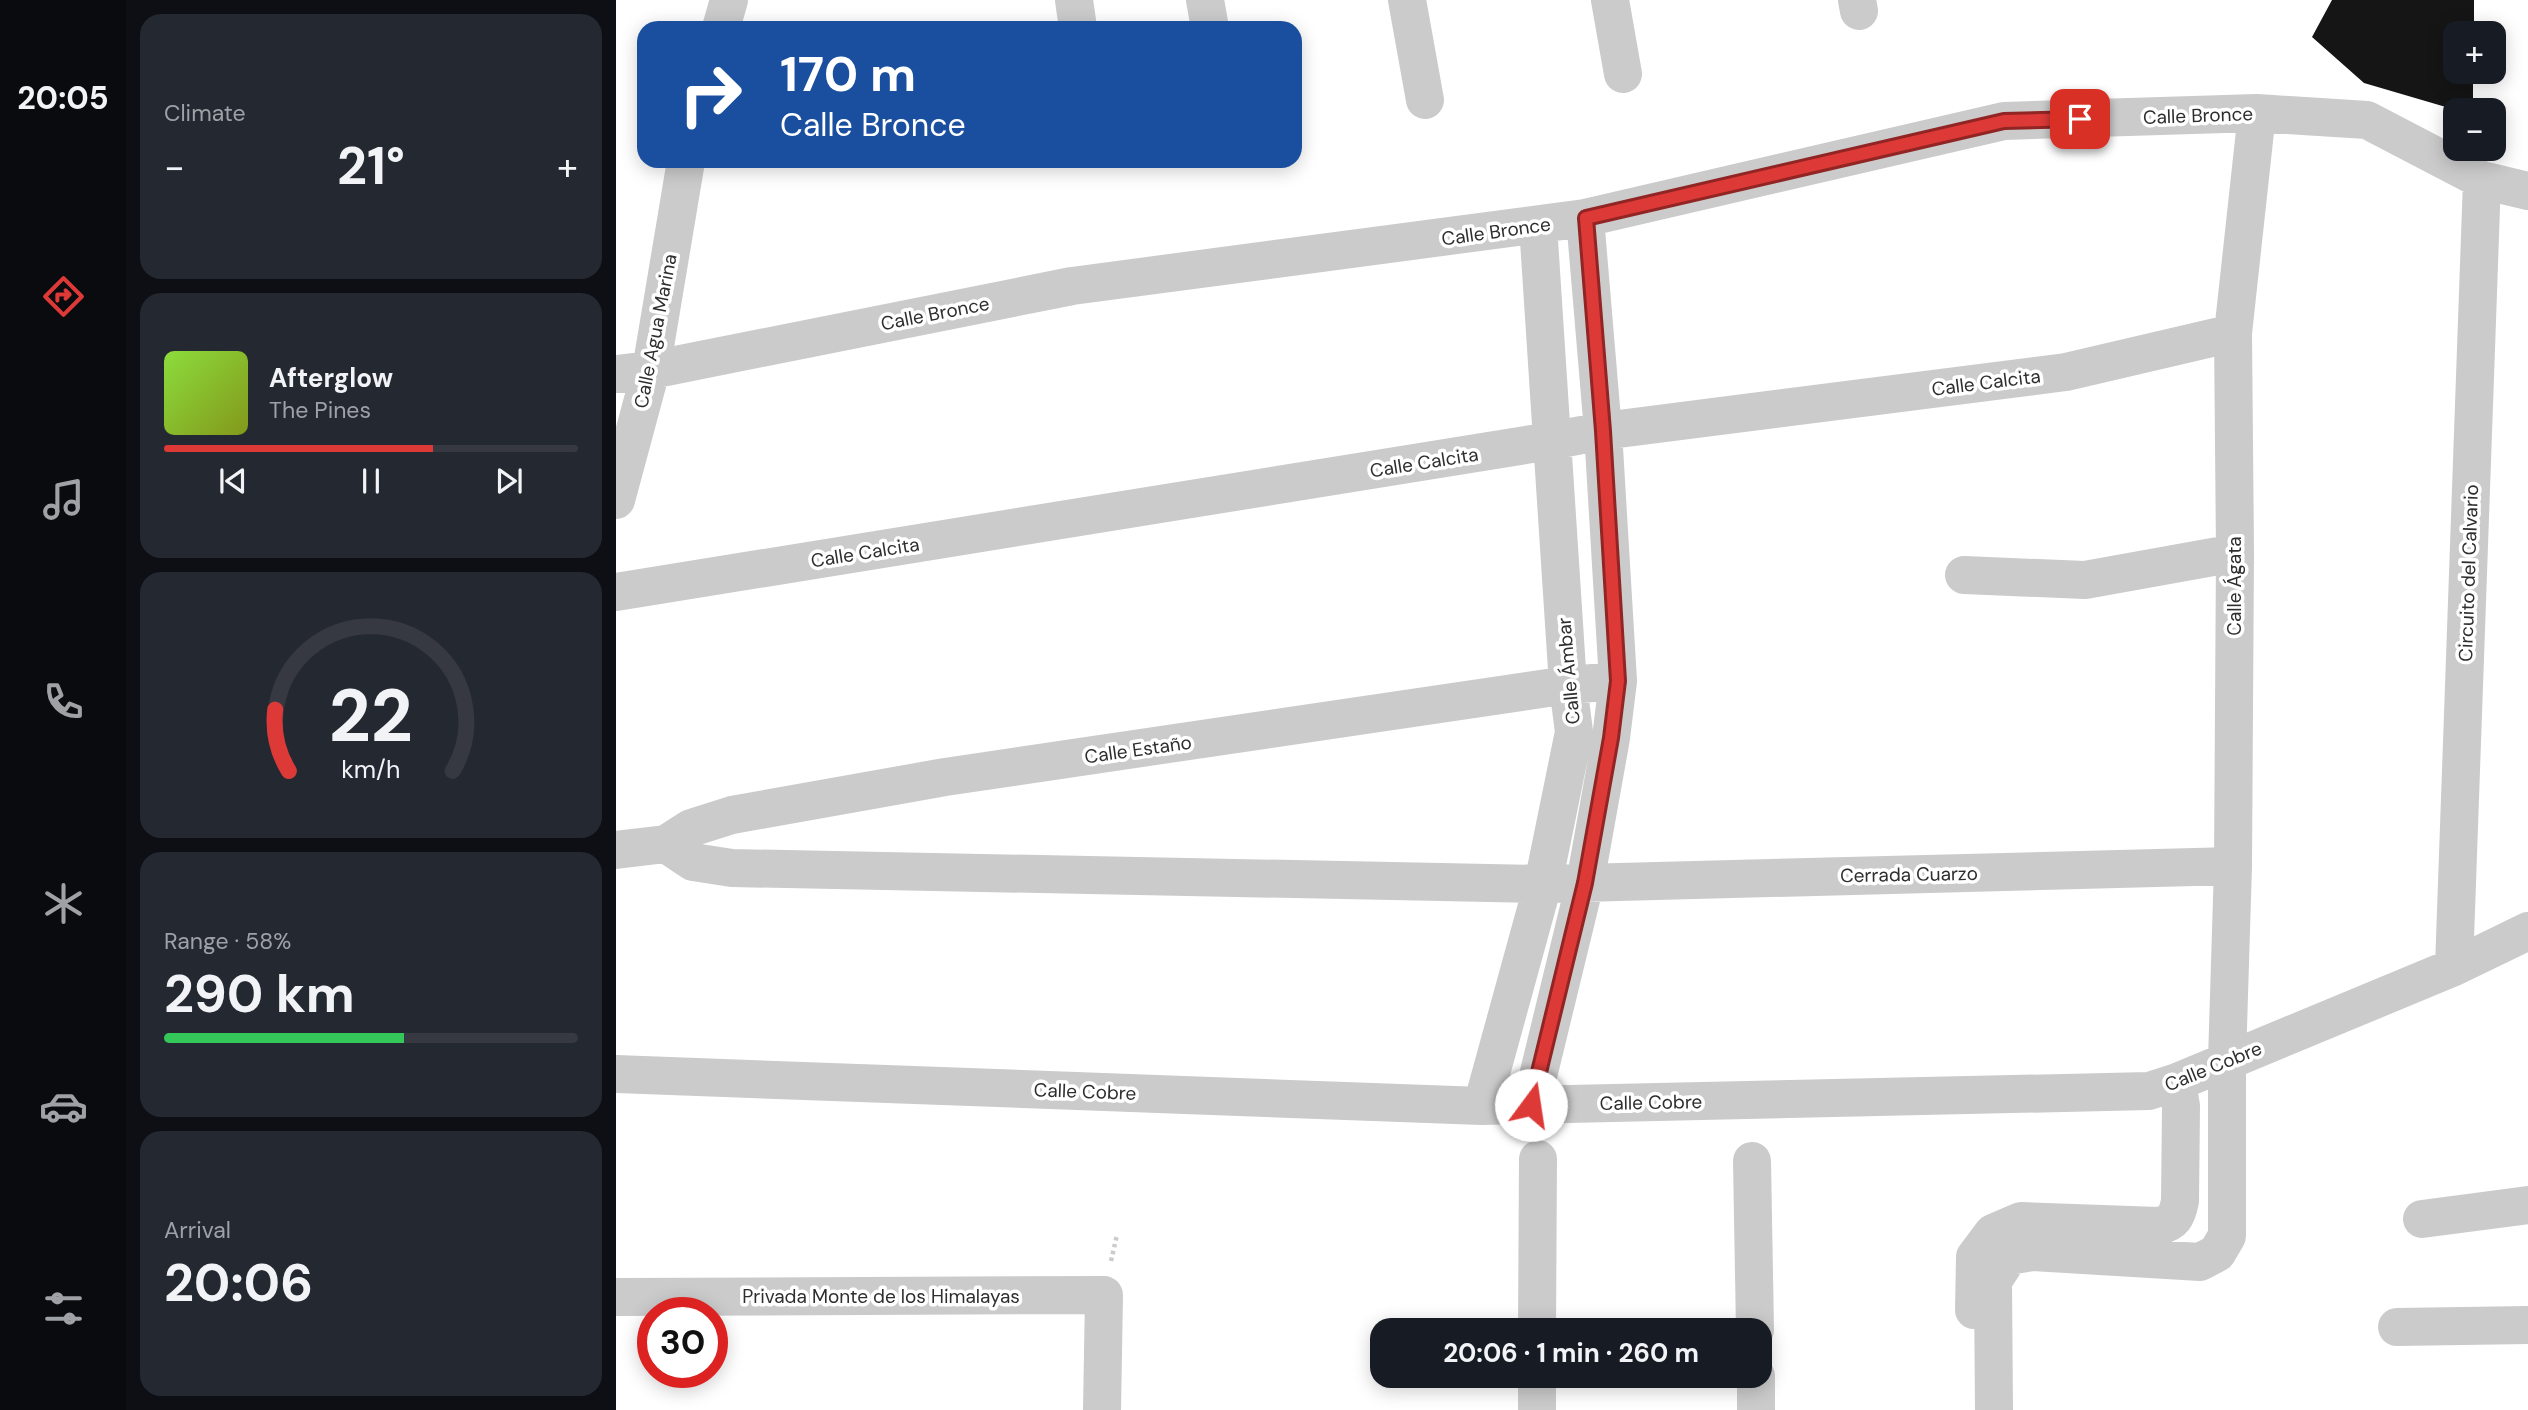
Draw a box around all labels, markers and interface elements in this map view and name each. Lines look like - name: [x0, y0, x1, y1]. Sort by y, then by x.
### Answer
- map controls: [2443, 21, 2506, 161]
- button: +: [2443, 21, 2506, 84]
- text: 170 m: [780, 42, 916, 106]
- icon: right: [665, 49, 756, 140]
- text: 20:05: [17, 77, 109, 119]
- pin: [2050, 89, 2110, 149]
- text: Climate: [164, 98, 246, 128]
- button: −: [2443, 98, 2506, 161]
- icon: arrive: [2061, 100, 2099, 138]
- street label: Calle Bronce: [2142, 101, 2254, 130]
- text: Calle Bronce: [780, 104, 966, 146]
- text: 21°: [337, 132, 405, 200]
- text: −: [164, 142, 185, 192]
- text: +: [557, 142, 578, 192]
- street label: Calle Bronce: [1440, 211, 1552, 252]
- street label: Calle Agua Marina: [628, 252, 683, 410]
- icon: directions: [39, 272, 88, 321]
- street label: Calle Bronce: [879, 291, 992, 336]
- text: Afterglow: [269, 361, 393, 395]
- street label: Calle Calcita: [1930, 363, 2042, 402]
- text: The Pines: [269, 395, 371, 425]
- street label: Calle Calcita: [1368, 442, 1480, 483]
- icon: previous: [214, 462, 252, 500]
- icon: pause: [352, 462, 390, 500]
- icon: next: [490, 462, 528, 500]
- icon: music: [39, 475, 88, 524]
- street label: Circuito del Calvario: [2453, 484, 2484, 662]
- street label: Calle Calcita: [809, 532, 921, 573]
- street label: Calle Ágata: [2222, 536, 2247, 636]
- street label: Calle Ámbar: [1551, 617, 1586, 725]
- text: 22: [329, 669, 413, 764]
- icon: phone: [39, 677, 88, 726]
- street label: Calle Estaño: [1083, 730, 1193, 769]
- text: km/h: [341, 753, 401, 786]
- street label: Cerrada Cuarzo: [1840, 861, 1978, 888]
- icon: climate: [39, 879, 88, 928]
- text: Range · 58%: [164, 926, 291, 956]
- text: 290 km: [164, 960, 355, 1028]
- street label: Calle Cobre: [2161, 1036, 2265, 1097]
- position arrow: [1494, 1068, 1568, 1142]
- street label: Calle Cobre: [1033, 1077, 1137, 1106]
- icon: car: [39, 1082, 88, 1131]
- street label: Calle Cobre: [1600, 1089, 1702, 1116]
- text: Arrival: [164, 1215, 231, 1245]
- text: 20:06: [164, 1249, 313, 1317]
- icon: filters: [39, 1284, 88, 1333]
- street label: Privada Monte de los Himalayas: [742, 1284, 1020, 1309]
- speed limit sign: 30: [637, 1297, 728, 1388]
- text: 20:06 · 1 min · 260 m: [1443, 1336, 1699, 1370]

